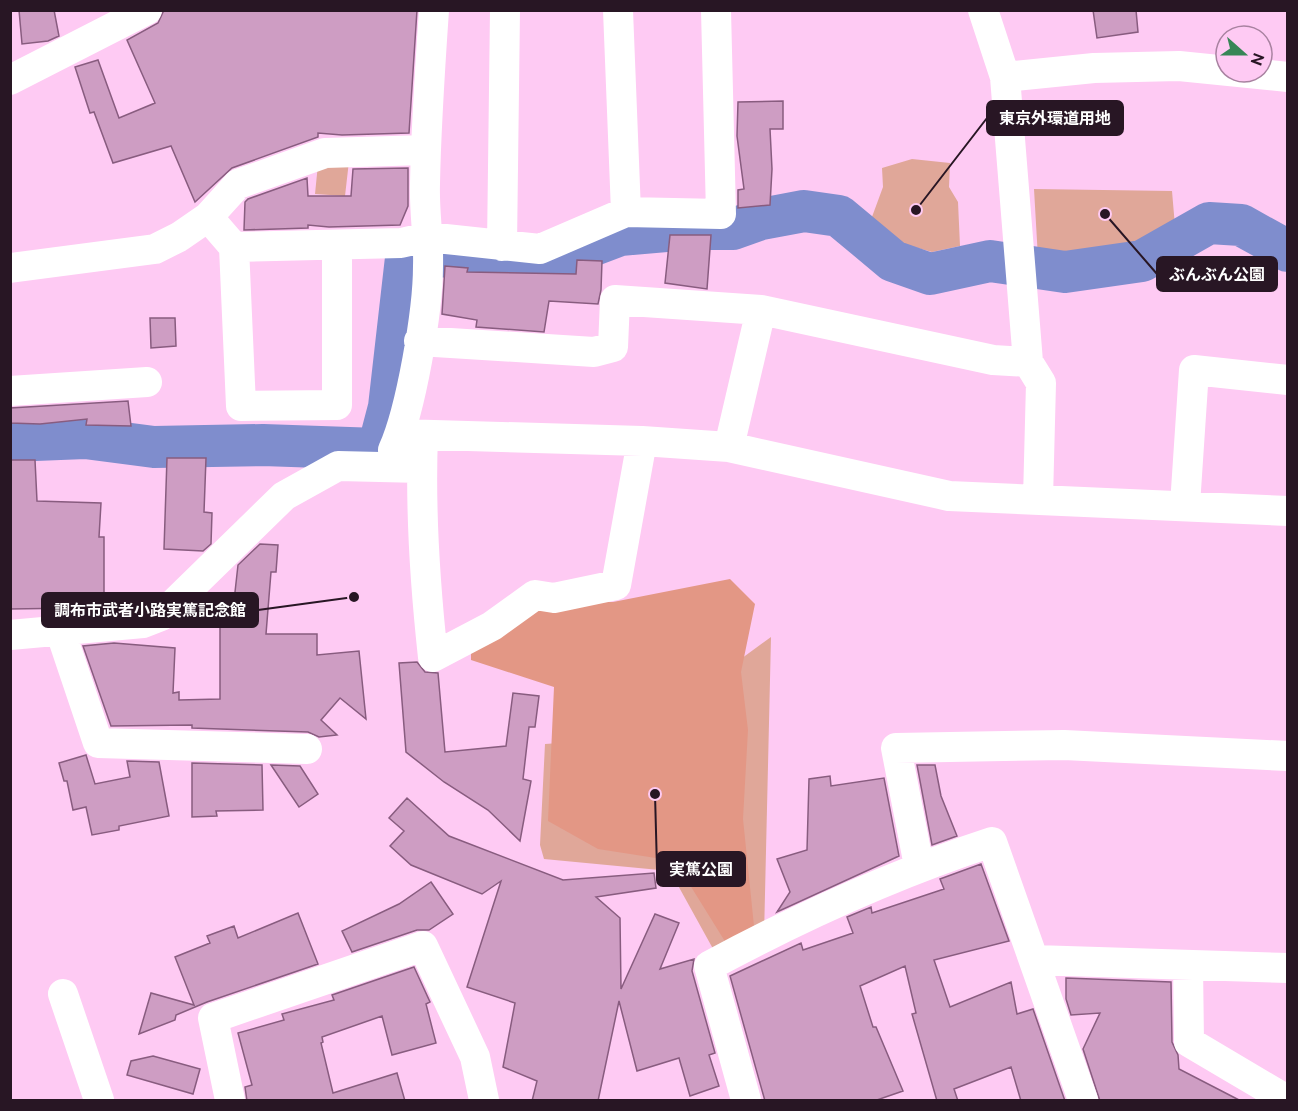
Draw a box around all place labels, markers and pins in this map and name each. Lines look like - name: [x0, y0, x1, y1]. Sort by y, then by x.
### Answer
- callout: 東京外環道用地: [987, 101, 1123, 135]
- callout: ぶんぶん公園: [1157, 257, 1277, 291]
- callout: 調布市武者小路実篤記念館: [42, 593, 258, 627]
- callout: 実篤公園: [657, 852, 745, 886]

